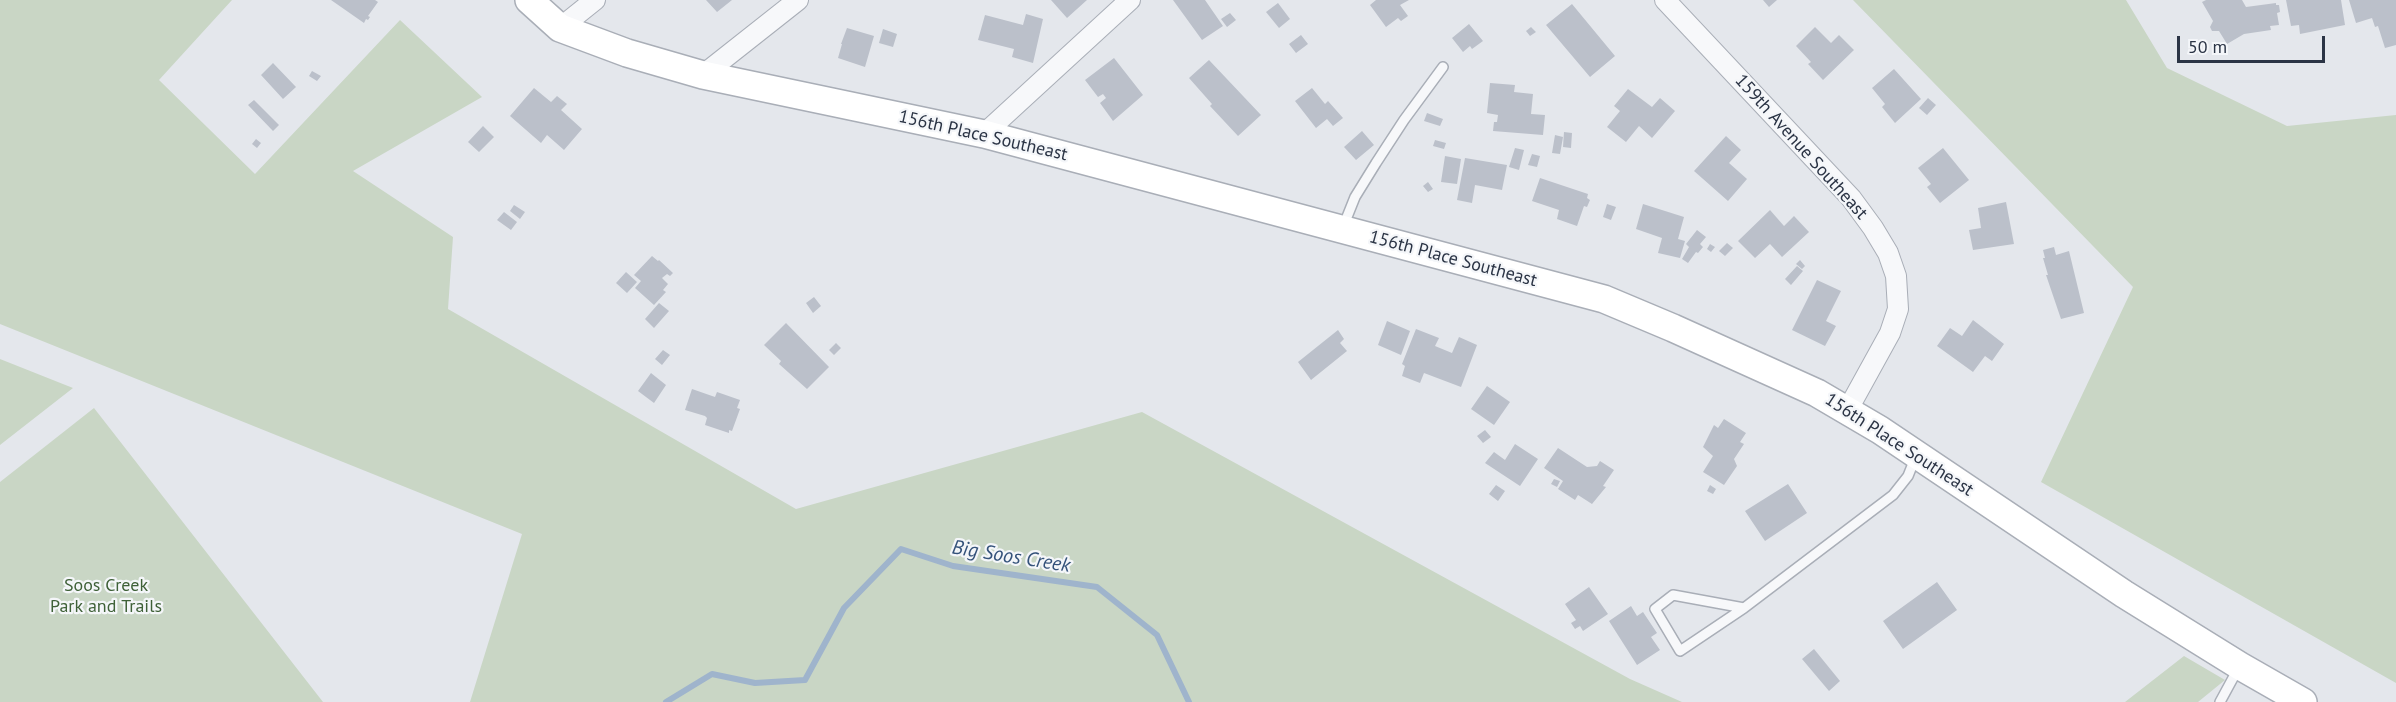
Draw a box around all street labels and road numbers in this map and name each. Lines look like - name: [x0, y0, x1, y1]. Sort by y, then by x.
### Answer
- street label: 159th Avenue Southeast: [1730, 70, 1872, 224]
- street label: 156th Place Southeast: [896, 106, 1070, 166]
- street label: 156th Place Southeast: [1367, 226, 1539, 292]
- street label: 156th Place Southeast: [1821, 389, 1977, 501]

